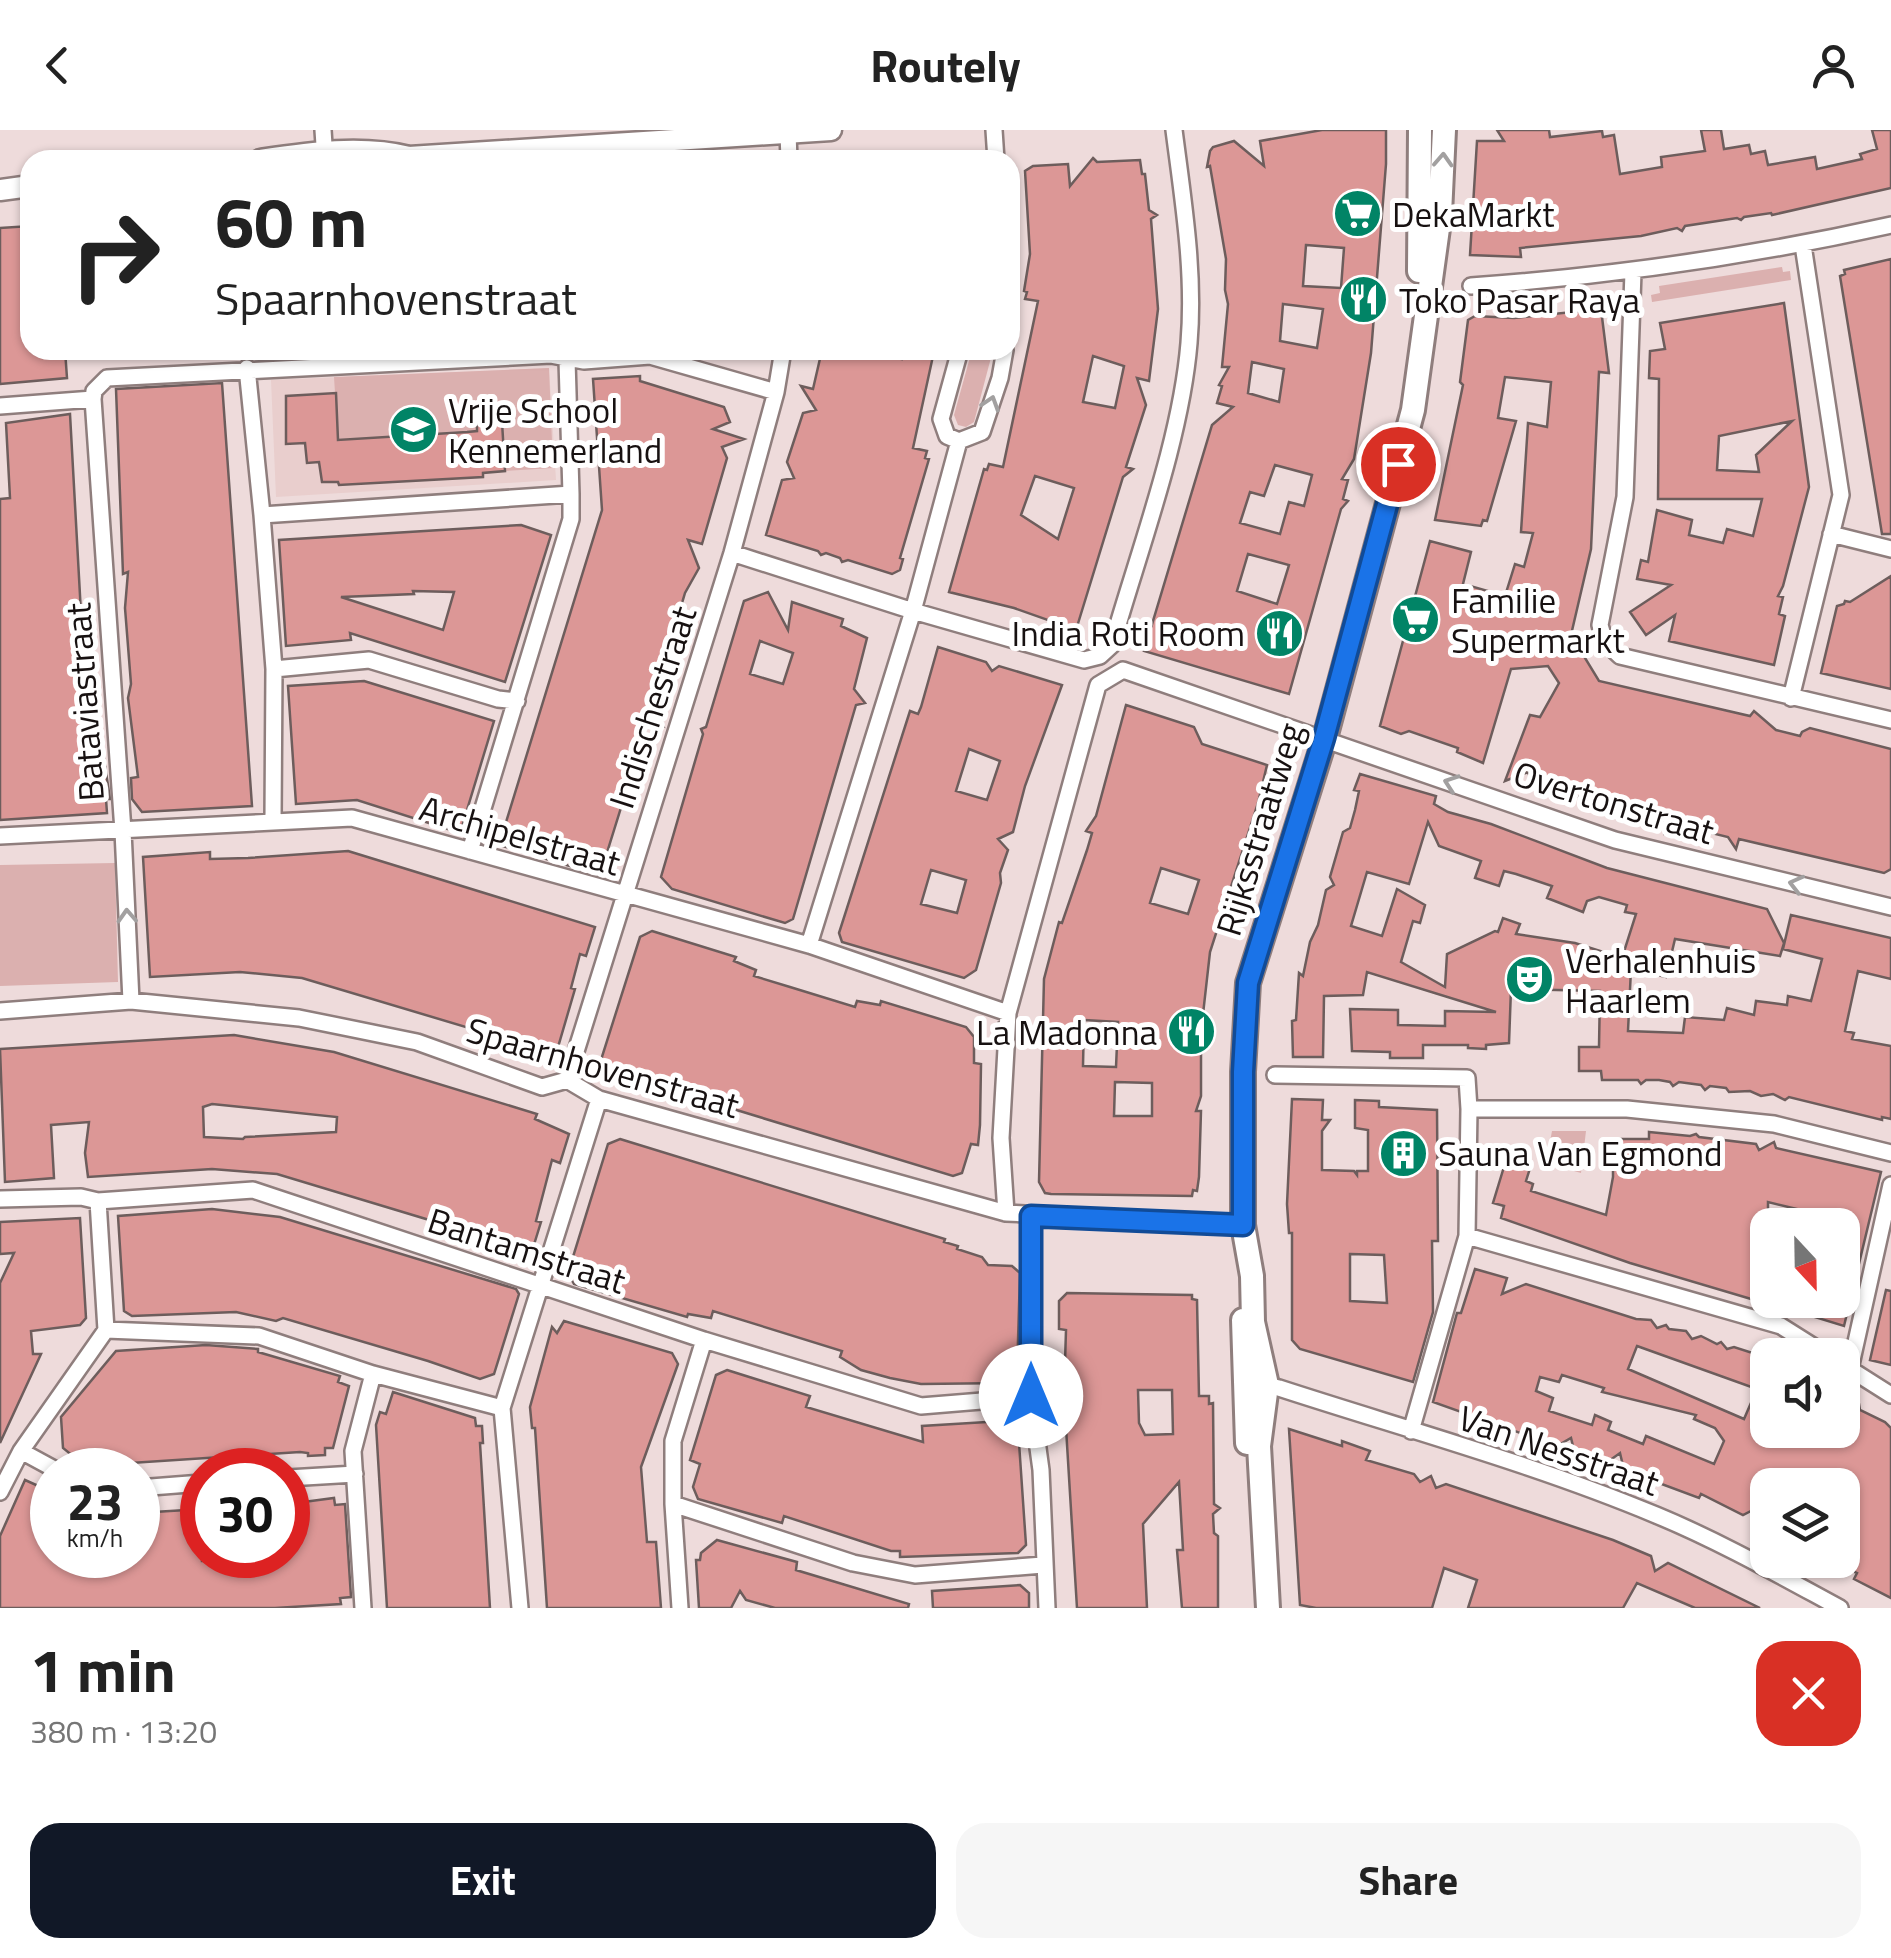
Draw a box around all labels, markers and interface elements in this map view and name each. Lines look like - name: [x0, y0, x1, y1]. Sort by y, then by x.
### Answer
- text: Routely: [870, 31, 1021, 99]
- icon: back: [30, 38, 85, 93]
- icon: person: [1806, 38, 1861, 93]
- one-way arrow: [1432, 152, 1453, 168]
- text: 60 m: [215, 168, 368, 274]
- place label: DekaMarkt: [1392, 187, 1555, 241]
- supermarket icon: DekaMarkt: [1331, 188, 1383, 240]
- icon: right: [50, 190, 180, 320]
- text: Spaarnhovenstraat: [215, 264, 577, 332]
- place label: Toko Pasar Raya: [1399, 273, 1640, 327]
- restaurant icon: Toko Pasar Raya: [1338, 274, 1390, 326]
- place label: Vrije School Kennemerland: [448, 383, 662, 477]
- one-way arrow: [980, 396, 1000, 413]
- school or university icon: Vrije School Kennemerland: [387, 404, 439, 456]
- pin: [1356, 422, 1441, 507]
- icon: arrive: [1371, 437, 1426, 492]
- place label: Familie Supermarkt: [1451, 573, 1625, 667]
- supermarket icon: Familie Supermarkt: [1390, 594, 1442, 646]
- street label: Indischestraat: [594, 599, 710, 815]
- street label: Bataviastraat: [50, 601, 118, 803]
- place label: India Roti Room: [1011, 606, 1245, 660]
- restaurant icon: India Roti Room: [1254, 607, 1306, 659]
- street label: Rijksstraatweg: [1201, 716, 1317, 942]
- street label: Overtonstraat: [1507, 746, 1721, 858]
- one-way arrow: [1444, 774, 1461, 795]
- street label: Archipelstraat: [413, 781, 627, 889]
- one-way arrow: [1788, 875, 1805, 896]
- one-way arrow: [117, 907, 138, 923]
- place label: Verhalenhuis Haarlem: [1565, 933, 1756, 1027]
- theatre icon: Verhalenhuis Haarlem: [1504, 954, 1556, 1006]
- street label: Spaarnhovenstraat: [460, 1002, 746, 1132]
- place label: La Madonna: [976, 1005, 1157, 1059]
- restaurant icon: La Madonna: [1166, 1006, 1218, 1058]
- place label: Sauna Van Egmond: [1438, 1126, 1722, 1180]
- building icon: Sauna Van Egmond: [1377, 1127, 1429, 1179]
- street label: Bantamstraat: [421, 1193, 633, 1307]
- north arrow: [1750, 1208, 1860, 1318]
- map controls: [1750, 1208, 1860, 1578]
- button: sound: [1750, 1338, 1860, 1448]
- position arrow: [979, 1344, 1083, 1448]
- street label: Van Nesstraat: [1451, 1390, 1667, 1510]
- speed limit sign: 30: [180, 1448, 310, 1578]
- text: 23: [67, 1463, 123, 1539]
- button: layers: [1750, 1468, 1860, 1578]
- text: km/h: [67, 1519, 123, 1557]
- text: 1 min: [30, 1624, 176, 1715]
- button: close: [1756, 1641, 1861, 1746]
- text: 380 m · 13:20: [30, 1707, 217, 1755]
- button: Exit: [30, 1823, 936, 1938]
- button: Share: [956, 1823, 1861, 1938]

